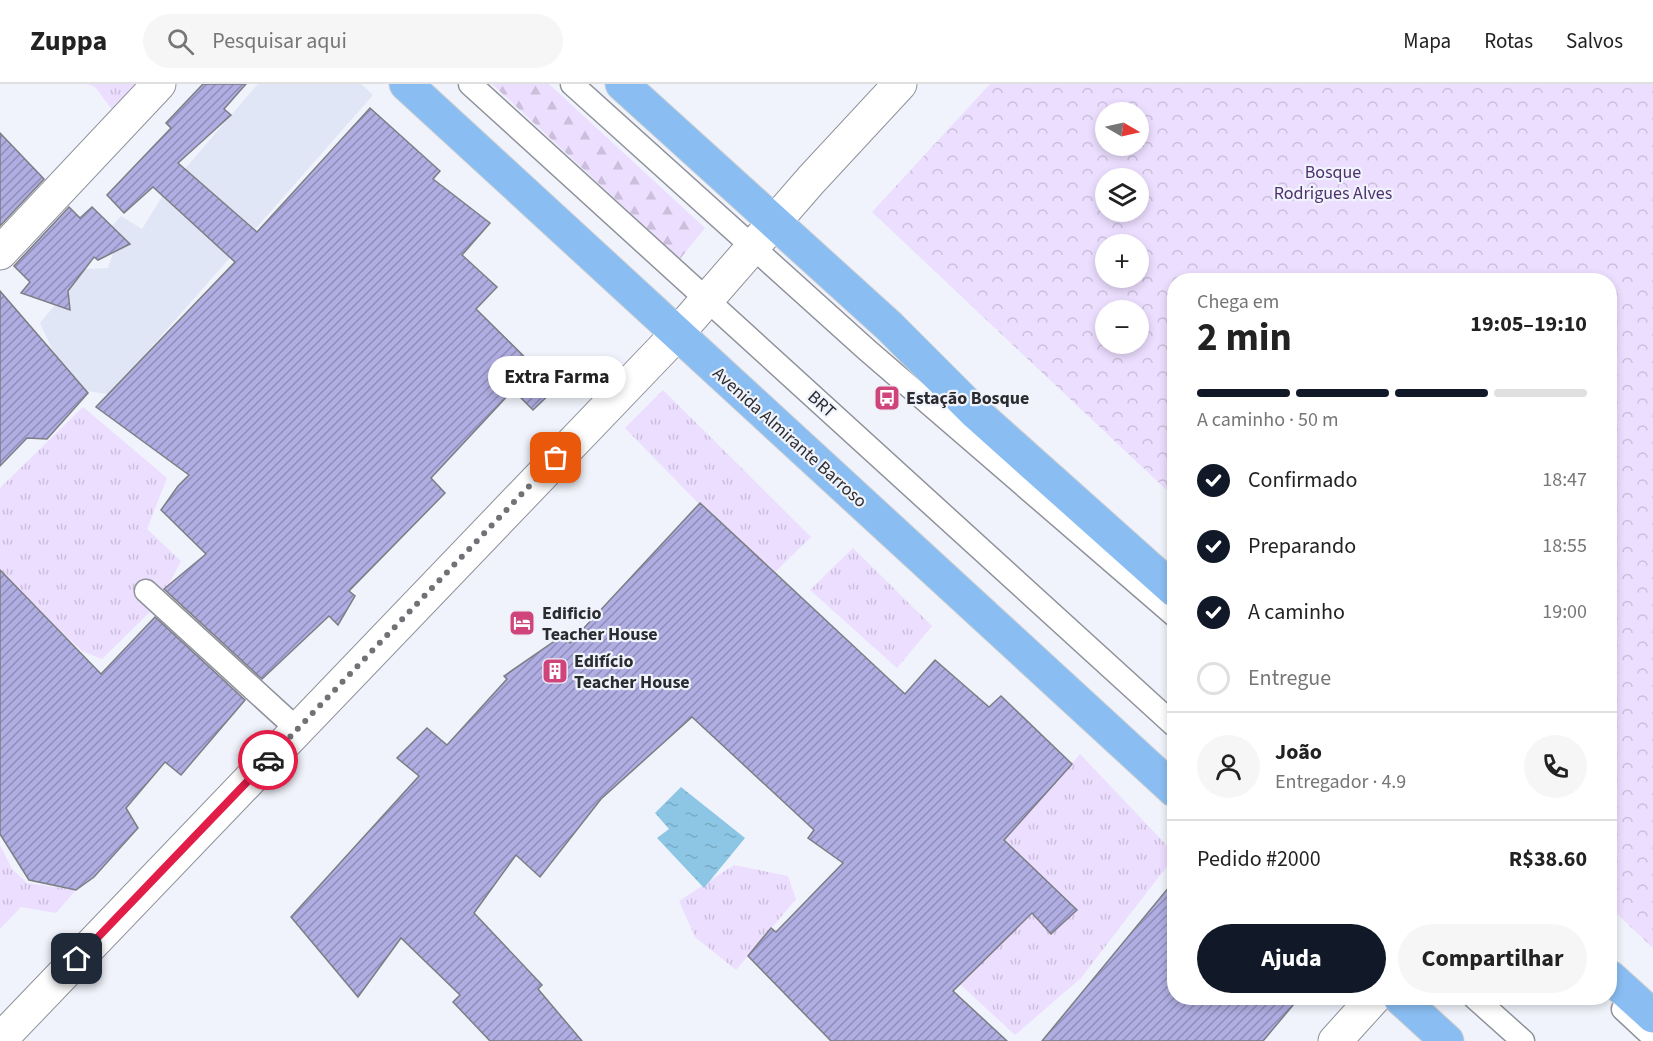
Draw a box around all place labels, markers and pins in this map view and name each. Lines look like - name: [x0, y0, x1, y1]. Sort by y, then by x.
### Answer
- callout: Extra Farma: [487, 356, 625, 398]
- bus stop icon: Estação Bosque: [872, 383, 902, 413]
- place label: Estação Bosque: [906, 386, 1029, 411]
- pin: [530, 432, 581, 483]
- place label: Edificio Teacher House: [542, 601, 658, 647]
- hotel icon: Edificio Teacher House: [507, 608, 537, 638]
- place label: Edifício Teacher House: [574, 649, 690, 695]
- building icon: Edifício Teacher House: [540, 656, 570, 686]
- pin: [51, 933, 102, 984]

